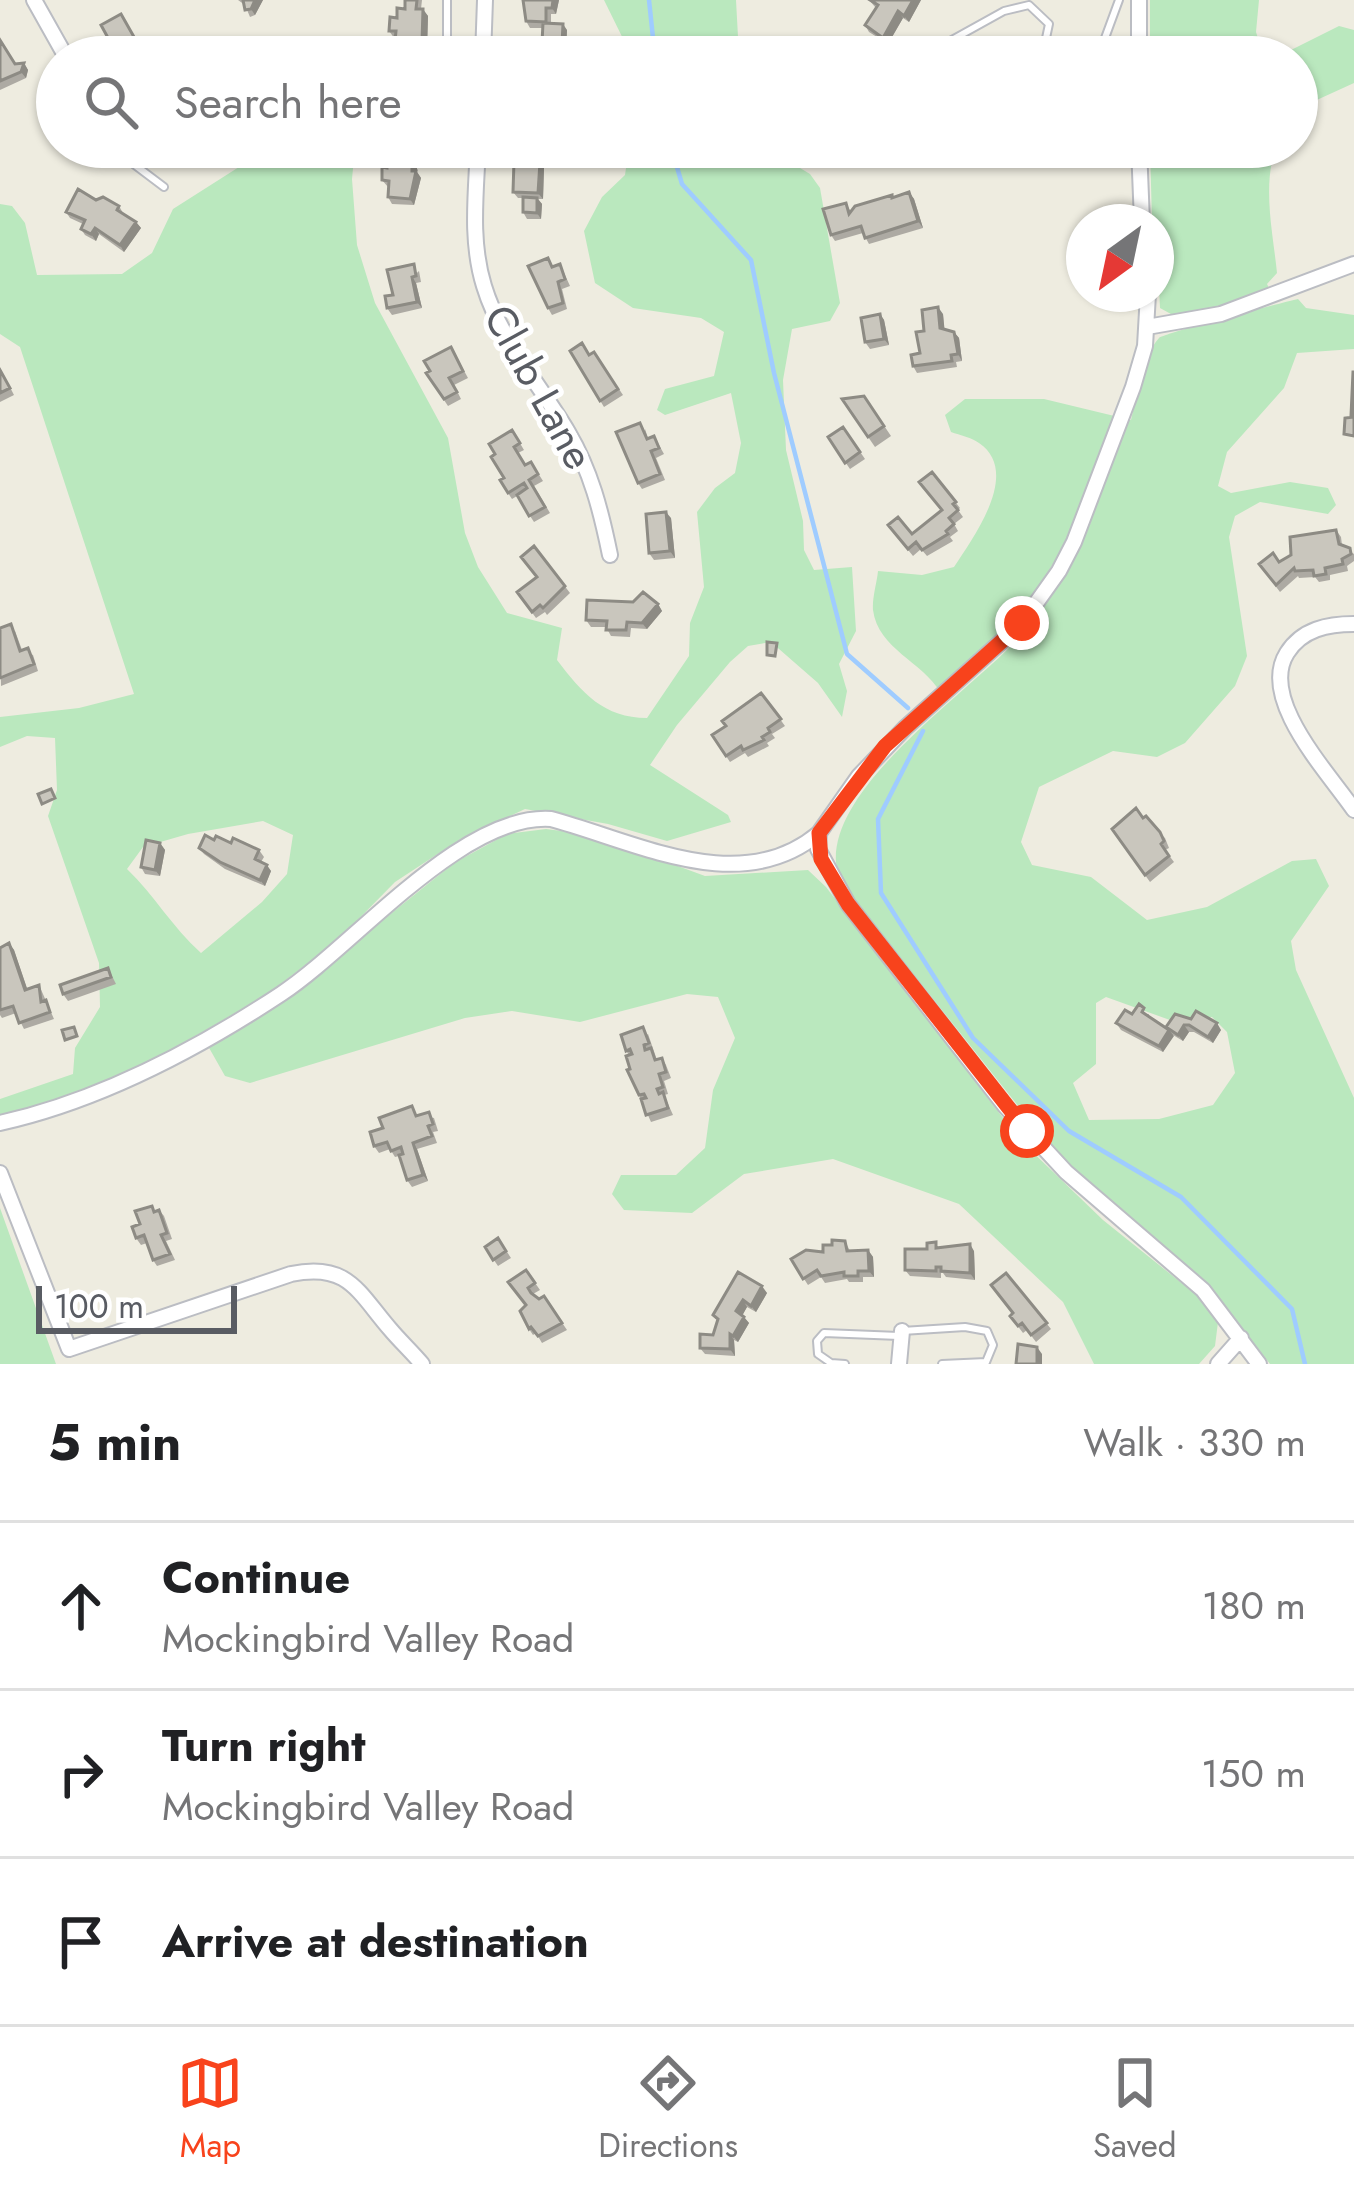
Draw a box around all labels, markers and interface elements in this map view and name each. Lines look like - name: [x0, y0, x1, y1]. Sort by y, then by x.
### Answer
- search box: [36, 36, 1318, 168]
- icon: search: [78, 69, 144, 135]
- text: Search here: [174, 70, 402, 135]
- north arrow: [1066, 204, 1174, 312]
- street label: Club Lane: [469, 294, 609, 480]
- route end: [995, 596, 1049, 650]
- route start: [1000, 1104, 1054, 1158]
- scale bar: [36, 1280, 237, 1333]
- text: 100 m: [54, 1283, 144, 1330]
- text: 5 min: [48, 1405, 181, 1479]
- text: Walk · 330 m: [1083, 1414, 1306, 1471]
- text: Continue: [162, 1545, 350, 1610]
- icon: ahead: [48, 1573, 114, 1639]
- text: 180 m: [1202, 1577, 1306, 1634]
- text: Mockingbird Valley Road: [162, 1610, 574, 1667]
- text: Turn right: [162, 1713, 366, 1778]
- icon: right: [48, 1741, 114, 1807]
- text: 150 m: [1201, 1745, 1306, 1802]
- text: Mockingbird Valley Road: [162, 1778, 574, 1835]
- icon: arrive: [48, 1909, 114, 1975]
- text: Arrive at destination: [162, 1909, 589, 1974]
- tab: Map: [177, 2050, 243, 2169]
- tab: Directions: [598, 2050, 738, 2169]
- tab: Saved: [1093, 2050, 1177, 2169]

